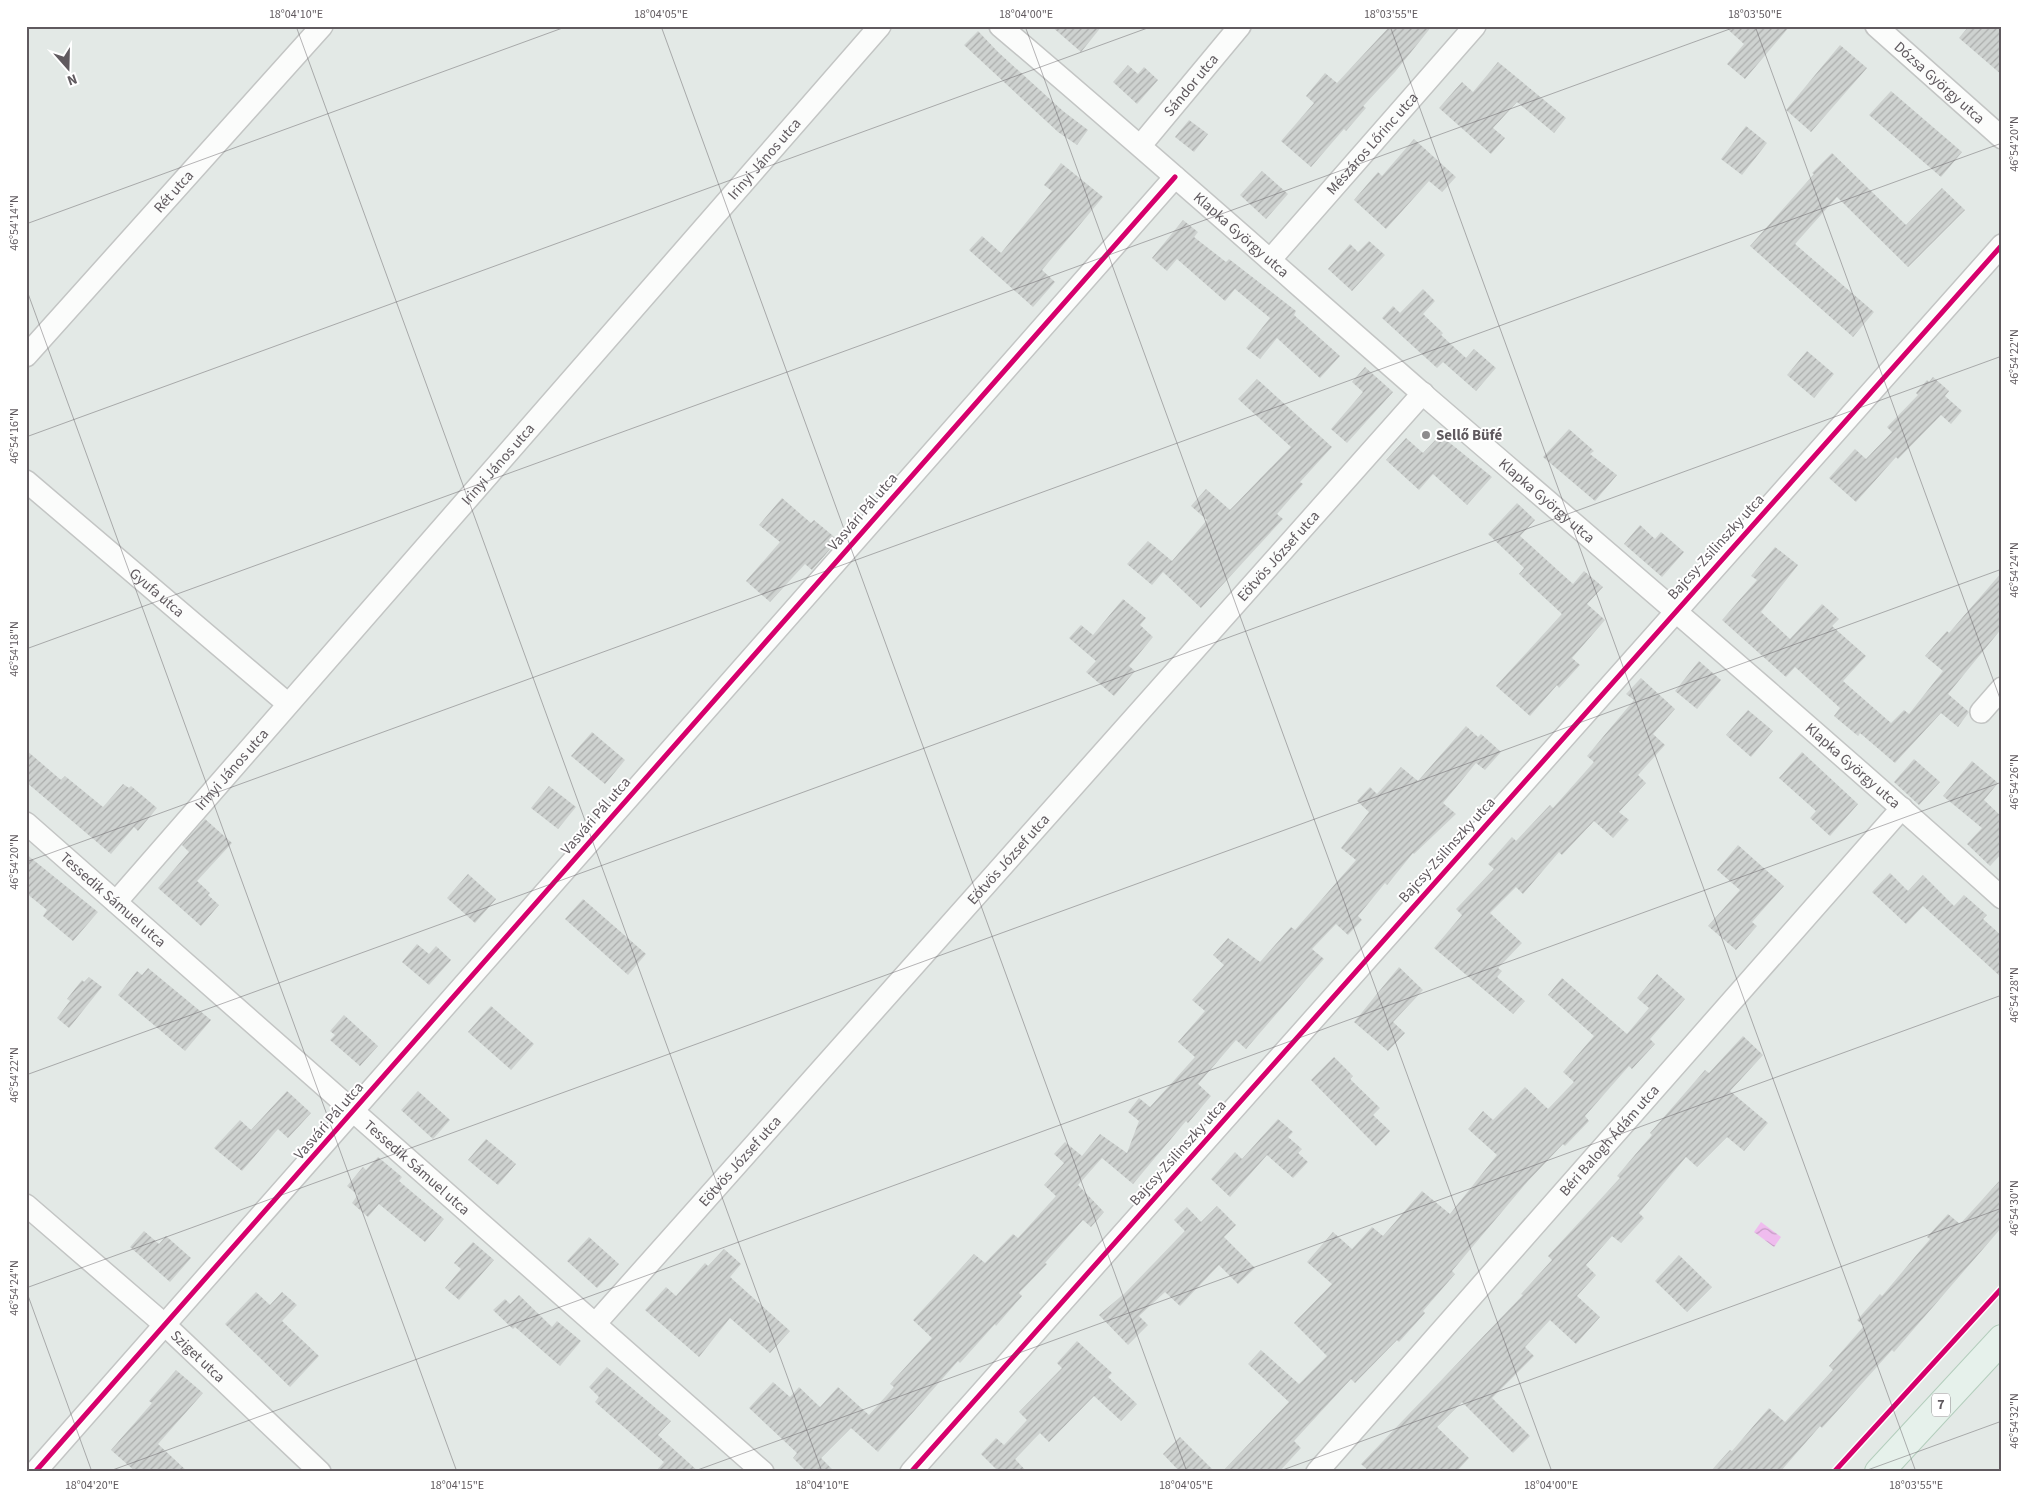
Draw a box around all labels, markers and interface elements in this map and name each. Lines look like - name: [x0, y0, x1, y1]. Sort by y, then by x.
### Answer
- text: 18°04'10"E: [269, 6, 323, 23]
- text: 18°04'05"E: [634, 6, 688, 23]
- text: 18°04'00"E: [999, 6, 1053, 23]
- text: 18°03'55"E: [1364, 6, 1418, 23]
- text: 18°03'50"E: [1728, 6, 1782, 23]
- street label: Dózsa György utca: [1890, 36, 1990, 129]
- north arrow: [42, 42, 92, 92]
- street label: Sándor utca: [1159, 49, 1223, 121]
- text: N: [64, 68, 80, 90]
- street label: Mészáros Lőrinc utca: [1321, 87, 1423, 199]
- street label: Irinyi János utca: [722, 113, 806, 204]
- text: 46°54'20"N: [2006, 116, 2023, 172]
- street label: Rét utca: [149, 165, 198, 218]
- street label: Klapka György utca: [1189, 187, 1294, 282]
- text: 46°54'14"N: [6, 195, 23, 251]
- text: 46°54'22"N: [2006, 329, 2023, 385]
- text: 46°54'16"N: [6, 408, 23, 464]
- street label: Irinyi János utca: [456, 419, 539, 510]
- place label: Sellő Büfé: [1436, 425, 1503, 446]
- marker: Sellő Büfé: [1420, 429, 1432, 441]
- street label: Klapka György utca: [1494, 453, 1600, 548]
- street label: Vasvári Pál utca: [823, 469, 903, 555]
- street label: Bajcsy-Zsilinszky utca: [1663, 490, 1769, 604]
- street label: Eötvös József utca: [1232, 506, 1324, 606]
- text: 46°54'24"N: [2006, 542, 2023, 598]
- street label: Gyufa utca: [125, 563, 189, 622]
- text: 46°54'18"N: [6, 621, 23, 677]
- street label: Klapka György utca: [1801, 718, 1905, 813]
- street label: Irinyi János utca: [190, 724, 273, 815]
- text: 46°54'26"N: [2006, 754, 2023, 810]
- street label: Vasvári Pál utca: [556, 773, 636, 859]
- street label: Bajcsy-Zsilinszky utca: [1394, 793, 1500, 907]
- street label: Eötvös József utca: [962, 809, 1054, 909]
- text: 46°54'20"N: [6, 834, 23, 890]
- street label: Tessedik Sámuel utca: [56, 847, 171, 952]
- text: 46°54'28"N: [2006, 967, 2023, 1023]
- text: 46°54'22"N: [6, 1047, 23, 1103]
- street label: Vasvári Pál utca: [289, 1078, 369, 1164]
- street label: Béri Balogh Ádám utca: [1554, 1080, 1664, 1201]
- street label: Bajcsy-Zsilinszky utca: [1125, 1096, 1231, 1210]
- street label: Eötvös József utca: [694, 1111, 786, 1211]
- street label: Tessedik Sámuel utca: [359, 1115, 475, 1220]
- text: 46°54'30"N: [2006, 1180, 2023, 1236]
- text: 46°54'24"N: [6, 1260, 23, 1316]
- street label: Sziget utca: [166, 1325, 230, 1387]
- text: 46°54'32"N: [2006, 1393, 2023, 1449]
- road number: 7: [1932, 1394, 1950, 1416]
- text: 18°04'20"E: [65, 1477, 119, 1494]
- text: 18°04'15"E: [430, 1477, 484, 1494]
- text: 18°04'10"E: [795, 1477, 849, 1494]
- text: 18°04'05"E: [1159, 1477, 1213, 1494]
- text: 18°04'00"E: [1524, 1477, 1578, 1494]
- text: 18°03'55"E: [1889, 1477, 1943, 1494]

